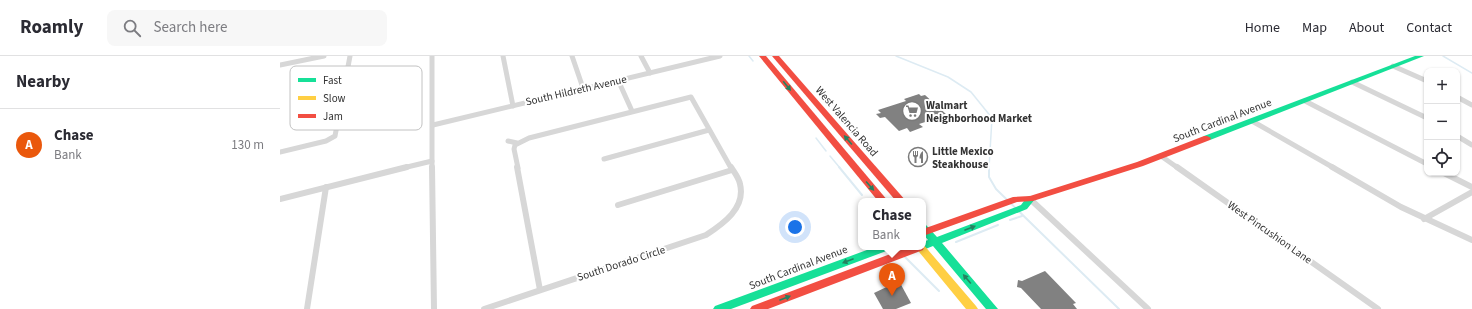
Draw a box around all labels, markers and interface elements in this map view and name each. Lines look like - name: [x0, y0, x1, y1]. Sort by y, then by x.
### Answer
- search box: [107, 10, 387, 46]
- text: Roamly: [20, 14, 83, 41]
- icon: search: [121, 17, 143, 39]
- text: Search here: [153, 17, 227, 38]
- text: Home: [1245, 18, 1280, 38]
- text: Map: [1302, 18, 1327, 38]
- text: About: [1349, 18, 1384, 38]
- text: Contact: [1406, 18, 1452, 38]
- legend: [290, 66, 422, 130]
- map controls: [1424, 68, 1460, 176]
- button: +: [1424, 68, 1460, 104]
- text: Nearby: [16, 70, 70, 94]
- street label: South Hildreth Avenue: [524, 71, 629, 109]
- text: Fast: [323, 73, 342, 88]
- one-way arrow: [782, 81, 791, 91]
- street label: West Valencia Road: [812, 83, 881, 160]
- text: Slow: [323, 91, 346, 106]
- street label: South Cardinal Avenue: [1171, 95, 1274, 146]
- place label: Walmart Neighborhood Market: [926, 98, 1033, 126]
- supermarket icon: Walmart Neighborhood Market: [901, 100, 923, 122]
- button: −: [1424, 104, 1460, 140]
- text: Jam: [323, 109, 343, 124]
- text: Chase: [54, 125, 94, 146]
- one-way arrow: [843, 135, 852, 145]
- text: A: [25, 136, 33, 154]
- text: 130 m: [231, 136, 264, 154]
- button: locate: [1424, 140, 1460, 176]
- place label: Little Mexico Steakhouse: [932, 144, 994, 172]
- text: Bank: [54, 146, 82, 164]
- restaurant icon: Little Mexico Steakhouse: [907, 146, 929, 168]
- one-way arrow: [865, 181, 874, 191]
- popup: [858, 198, 926, 250]
- street label: West Pincushion Lane: [1224, 198, 1315, 268]
- text: Chase: [872, 205, 912, 226]
- your location: [785, 217, 805, 237]
- one-way arrow: [964, 224, 976, 230]
- text: Bank: [872, 226, 900, 244]
- street label: South Dorado Circle: [575, 242, 668, 285]
- street label: South Cardinal Avenue: [747, 242, 850, 293]
- one-way arrow: [842, 258, 854, 264]
- pin: A: [879, 263, 905, 296]
- one-way arrow: [963, 274, 972, 285]
- one-way arrow: [779, 294, 791, 300]

